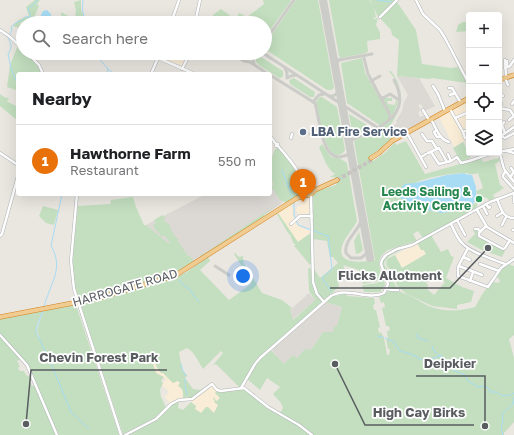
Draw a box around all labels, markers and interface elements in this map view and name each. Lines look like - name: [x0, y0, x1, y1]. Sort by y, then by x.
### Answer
- map controls: [466, 12, 502, 156]
- button: +: [466, 12, 502, 48]
- search box: [16, 16, 272, 60]
- icon: search: [30, 27, 52, 49]
- text: Search here: [62, 29, 148, 47]
- button: −: [466, 48, 502, 84]
- button: locate: [466, 84, 502, 120]
- text: Nearby: [32, 88, 92, 109]
- button: layers: [466, 120, 502, 156]
- place label: LBA Fire Service: [311, 124, 407, 139]
- marker: LBA Fire Service: [298, 127, 308, 137]
- text: Hawthorne Farm: [70, 144, 191, 162]
- text: 1: [42, 153, 48, 169]
- text: 550 m: [218, 153, 256, 169]
- text: Restaurant: [70, 162, 139, 178]
- pin: 1: [290, 169, 316, 202]
- place label: Leeds Sailing & Activity Centre: [381, 184, 471, 213]
- marker: Leeds Sailing & Activity Centre: [474, 194, 484, 204]
- callout: Flicks Allotment: [330, 263, 450, 288]
- street label: HARROGATE ROAD: [71, 265, 179, 310]
- your location: [233, 266, 253, 286]
- text: Flicks Allotment: [338, 267, 442, 283]
- callout: Chevin Forest Park: [31, 345, 167, 370]
- text: Chevin Forest Park: [39, 349, 159, 365]
- callout: Deipkier: [416, 351, 485, 376]
- text: Deipkier: [424, 355, 476, 371]
- callout: High Cay Birks: [365, 400, 474, 425]
- text: High Cay Birks: [373, 404, 465, 420]

